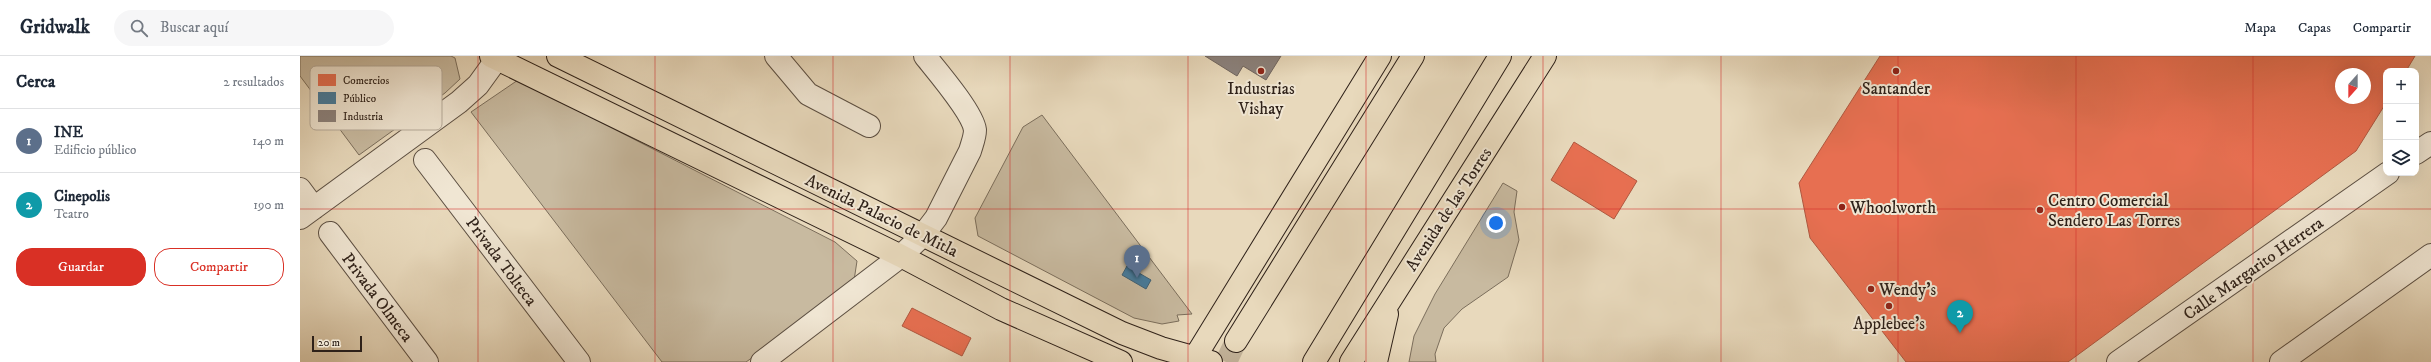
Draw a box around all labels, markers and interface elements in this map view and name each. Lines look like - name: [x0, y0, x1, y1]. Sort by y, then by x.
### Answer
- search box: [114, 10, 394, 46]
- text: Gridwalk: [20, 16, 90, 39]
- icon: search: [128, 17, 150, 39]
- text: Buscar aquí: [160, 18, 228, 37]
- text: Mapa: [2244, 19, 2276, 37]
- text: Capas: [2298, 19, 2331, 37]
- text: Compartir: [2353, 19, 2411, 37]
- legend: [310, 66, 442, 130]
- marker: Industrias Vishay: [1256, 66, 1266, 76]
- marker: Santander: [1891, 66, 1901, 76]
- north arrow: [2335, 68, 2371, 104]
- map controls: [2383, 68, 2419, 176]
- button: +: [2383, 68, 2419, 104]
- text: Cerca: [16, 71, 55, 93]
- text: 2 resultados: [223, 74, 284, 90]
- text: Comercios: [343, 74, 389, 88]
- place label: Industrias Vishay: [1227, 78, 1295, 120]
- place label: Santander: [1862, 78, 1931, 100]
- text: Público: [343, 92, 376, 106]
- button: −: [2383, 104, 2419, 140]
- text: Industria: [343, 110, 383, 124]
- text: INE: [54, 123, 83, 142]
- text: 1: [27, 133, 31, 149]
- text: 140 m: [252, 133, 284, 149]
- button: layers: [2383, 140, 2419, 176]
- text: Edificio público: [54, 142, 136, 158]
- street label: Avenida de las Torres: [1401, 143, 1497, 276]
- street label: Avenida Palacio de Mitla: [802, 169, 962, 263]
- text: Cinepolis: [54, 187, 110, 206]
- place label: Centro Comercial Sendero Las Torres: [2048, 190, 2180, 232]
- text: 2: [26, 197, 32, 213]
- text: 190 m: [253, 197, 284, 213]
- place label: Whoolworth: [1849, 197, 1936, 219]
- marker: Whoolworth: [1837, 202, 1847, 212]
- marker: Centro Comercial Sendero Las Torres: [2035, 205, 2045, 215]
- text: Teatro: [54, 206, 89, 222]
- street label: Calle Margarito Herrera: [2179, 212, 2329, 326]
- street label: Privada Tolteca: [461, 213, 542, 311]
- your location: [1486, 213, 1506, 233]
- pin: 1: [1124, 245, 1150, 278]
- button: Guardar: [16, 248, 146, 286]
- button: Compartir: [154, 248, 284, 286]
- street label: Privada Olmeca: [337, 249, 418, 347]
- place label: Wendy's: [1878, 279, 1936, 301]
- marker: Wendy's: [1866, 284, 1876, 294]
- pin: 2: [1947, 300, 1973, 333]
- marker: Applebee's: [1884, 301, 1894, 311]
- place label: Applebee's: [1853, 313, 1925, 335]
- scale bar: [312, 334, 362, 353]
- text: 20 m: [318, 336, 340, 350]

